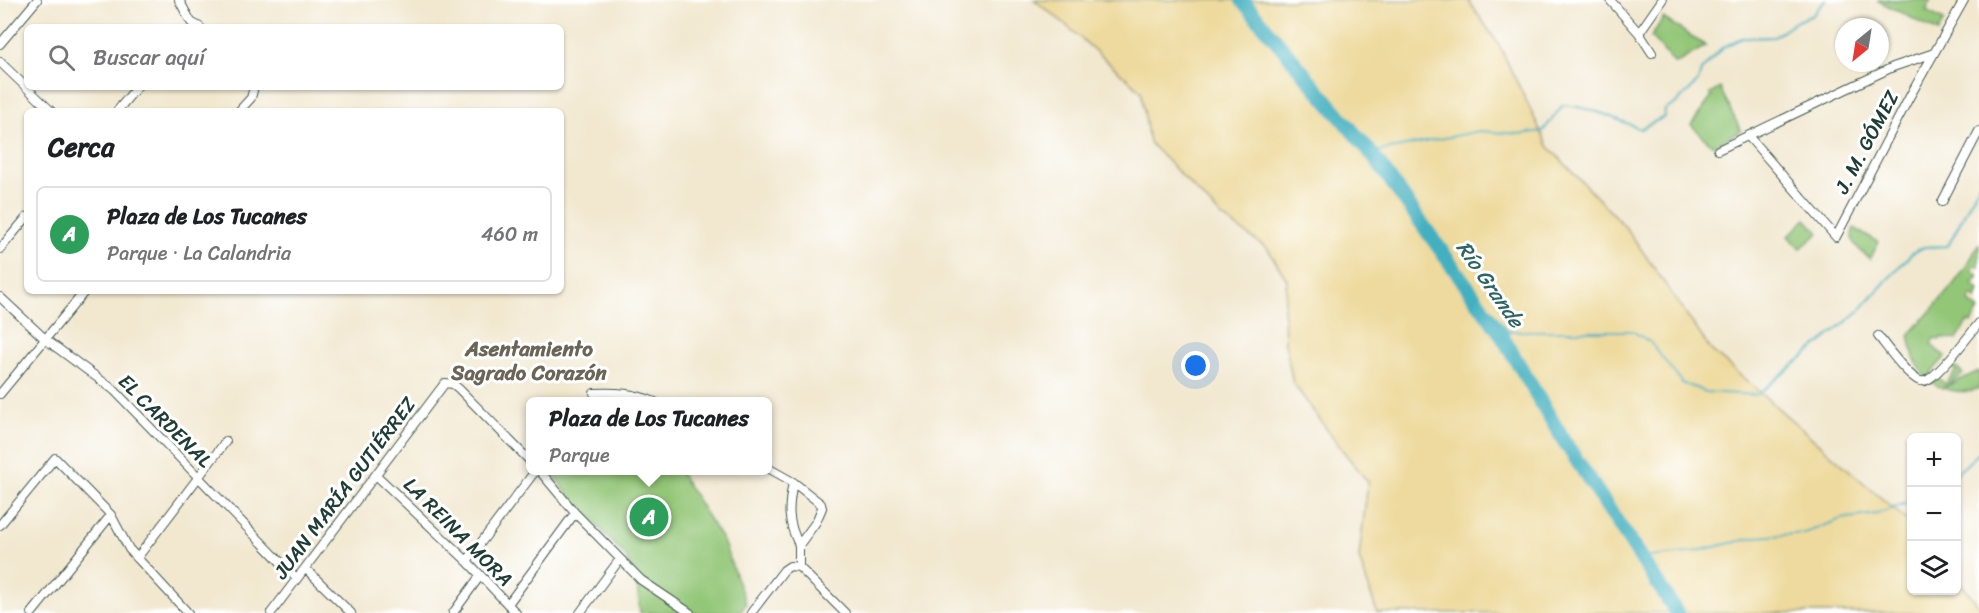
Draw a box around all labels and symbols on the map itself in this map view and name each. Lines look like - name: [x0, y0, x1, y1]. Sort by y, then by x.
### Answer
- north arrow: [1835, 18, 1889, 72]
- street label: J. M. GÓMEZ: [1824, 83, 1909, 201]
- water label: Río Grande: [1446, 232, 1535, 337]
- district label: Asentamiento Sagrado Corazón: [450, 330, 607, 392]
- your location: [1181, 351, 1210, 380]
- street label: EL CARDENAL: [109, 365, 221, 477]
- street label: JUAN MARÍA GUTIÉRREZ: [264, 389, 426, 588]
- street label: LA REINA MORA: [395, 469, 521, 595]
- pin: A: [630, 494, 668, 540]

